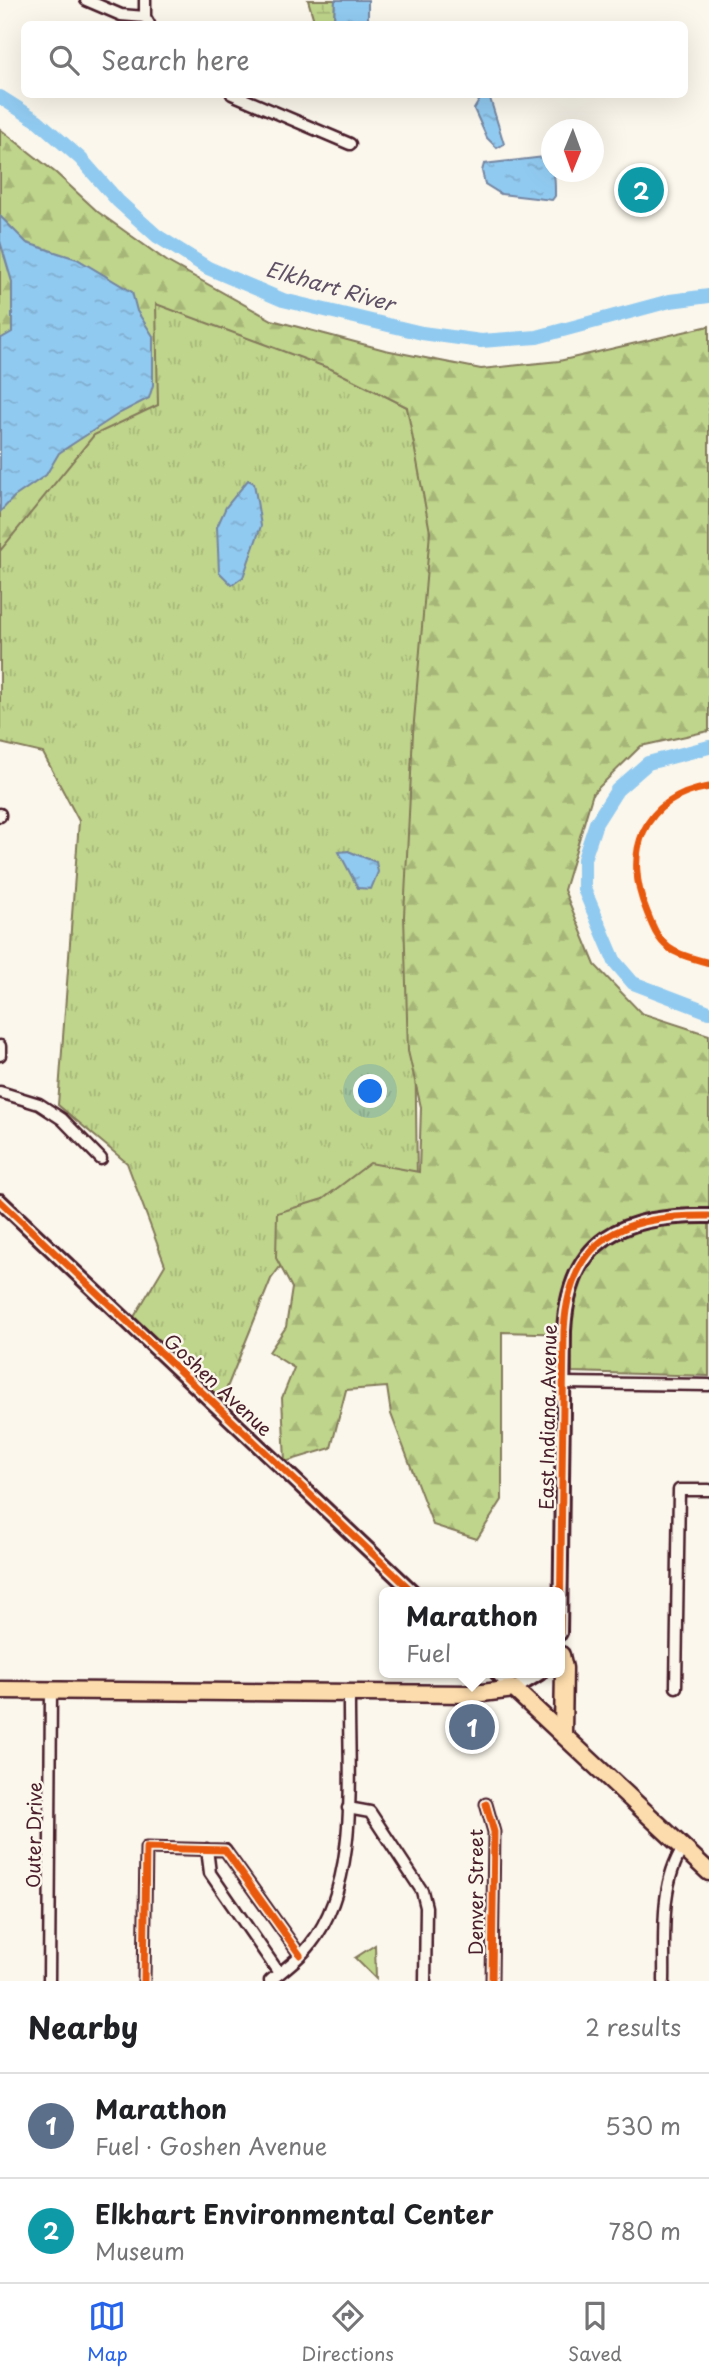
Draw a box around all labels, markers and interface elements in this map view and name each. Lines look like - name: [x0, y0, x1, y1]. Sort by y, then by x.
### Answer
- search box: [21, 21, 688, 98]
- text: Search here: [101, 40, 250, 79]
- icon: search: [45, 41, 83, 79]
- north arrow: [541, 119, 604, 182]
- pin: 2: [618, 164, 664, 216]
- water label: Elkhart River: [263, 251, 401, 319]
- your location: [353, 1074, 387, 1108]
- street label: East Indiana Avenue: [531, 1324, 563, 1510]
- street label: Goshen Avenue: [158, 1327, 279, 1442]
- popup: [379, 1587, 565, 1678]
- text: Marathon: [406, 1596, 538, 1635]
- text: Fuel: [406, 1635, 451, 1670]
- pin: 1: [449, 1701, 495, 1753]
- street label: Outer Drive: [18, 1782, 48, 1888]
- street label: Denver Street: [461, 1829, 489, 1955]
- text: Nearby: [28, 2004, 138, 2049]
- text: 2 results: [585, 2009, 681, 2044]
- text: Marathon: [95, 2089, 227, 2128]
- text: 1: [46, 2108, 57, 2143]
- text: 530 m: [605, 2108, 681, 2143]
- text: Fuel · Goshen Avenue: [95, 2128, 327, 2163]
- text: Elkhart Environmental Center: [95, 2194, 494, 2233]
- text: 2: [43, 2213, 59, 2248]
- text: 780 m: [609, 2213, 681, 2248]
- text: Museum: [95, 2233, 185, 2268]
- tab: Map: [87, 2297, 128, 2367]
- tab: Directions: [302, 2297, 394, 2367]
- tab: Saved: [568, 2297, 622, 2367]

